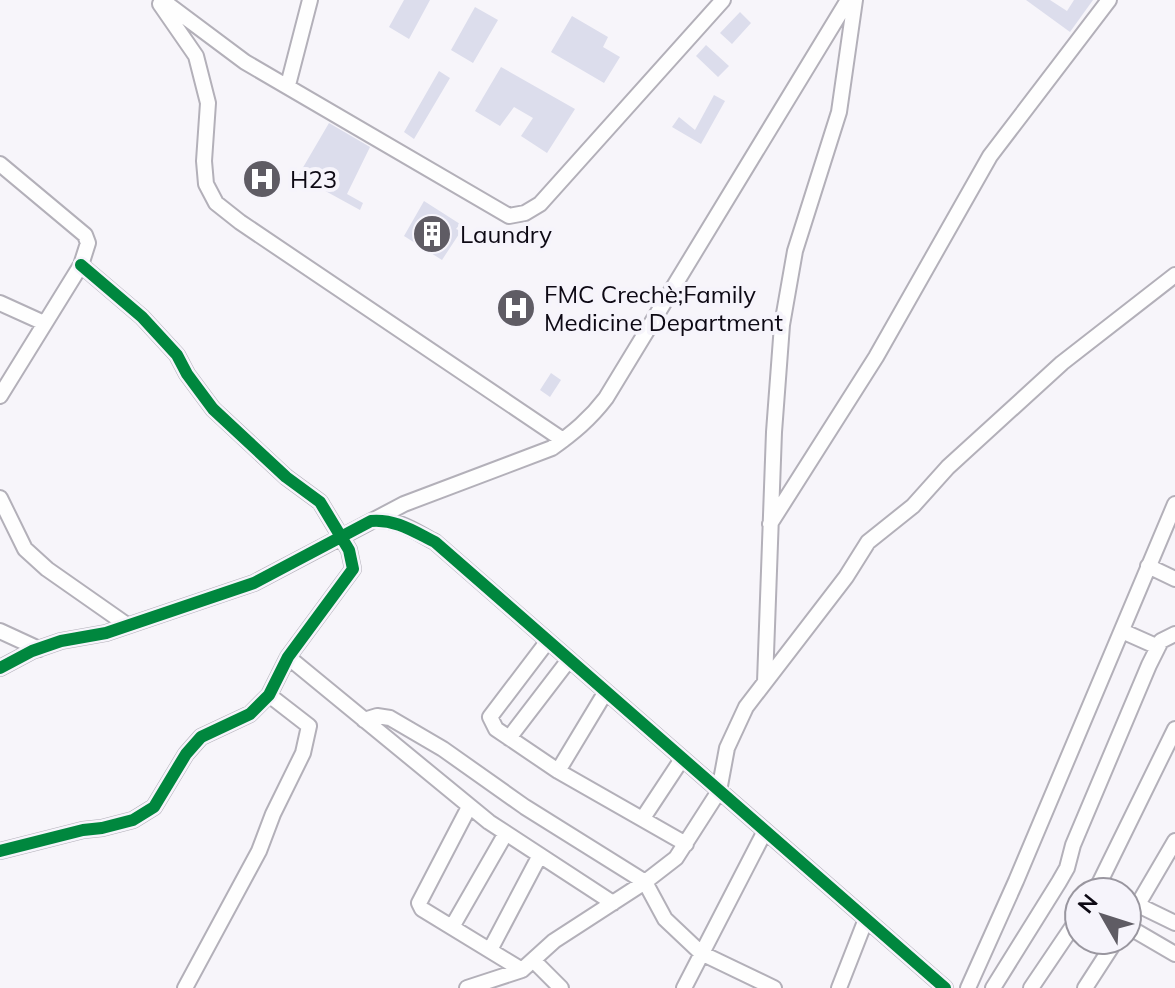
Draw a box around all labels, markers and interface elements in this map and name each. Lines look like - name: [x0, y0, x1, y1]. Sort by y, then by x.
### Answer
- hospital icon: H23: [241, 158, 283, 200]
- place label: H23: [290, 164, 337, 194]
- building icon: Laundry: [411, 213, 453, 255]
- place label: Laundry: [460, 219, 552, 249]
- place label: FMC Crechè;Family Medicine Department: [544, 279, 783, 337]
- hospital icon: FMC Crechè;Family Medicine Department: [495, 287, 537, 329]
- north arrow: [1063, 876, 1143, 956]
- text: N: [1071, 888, 1104, 919]

